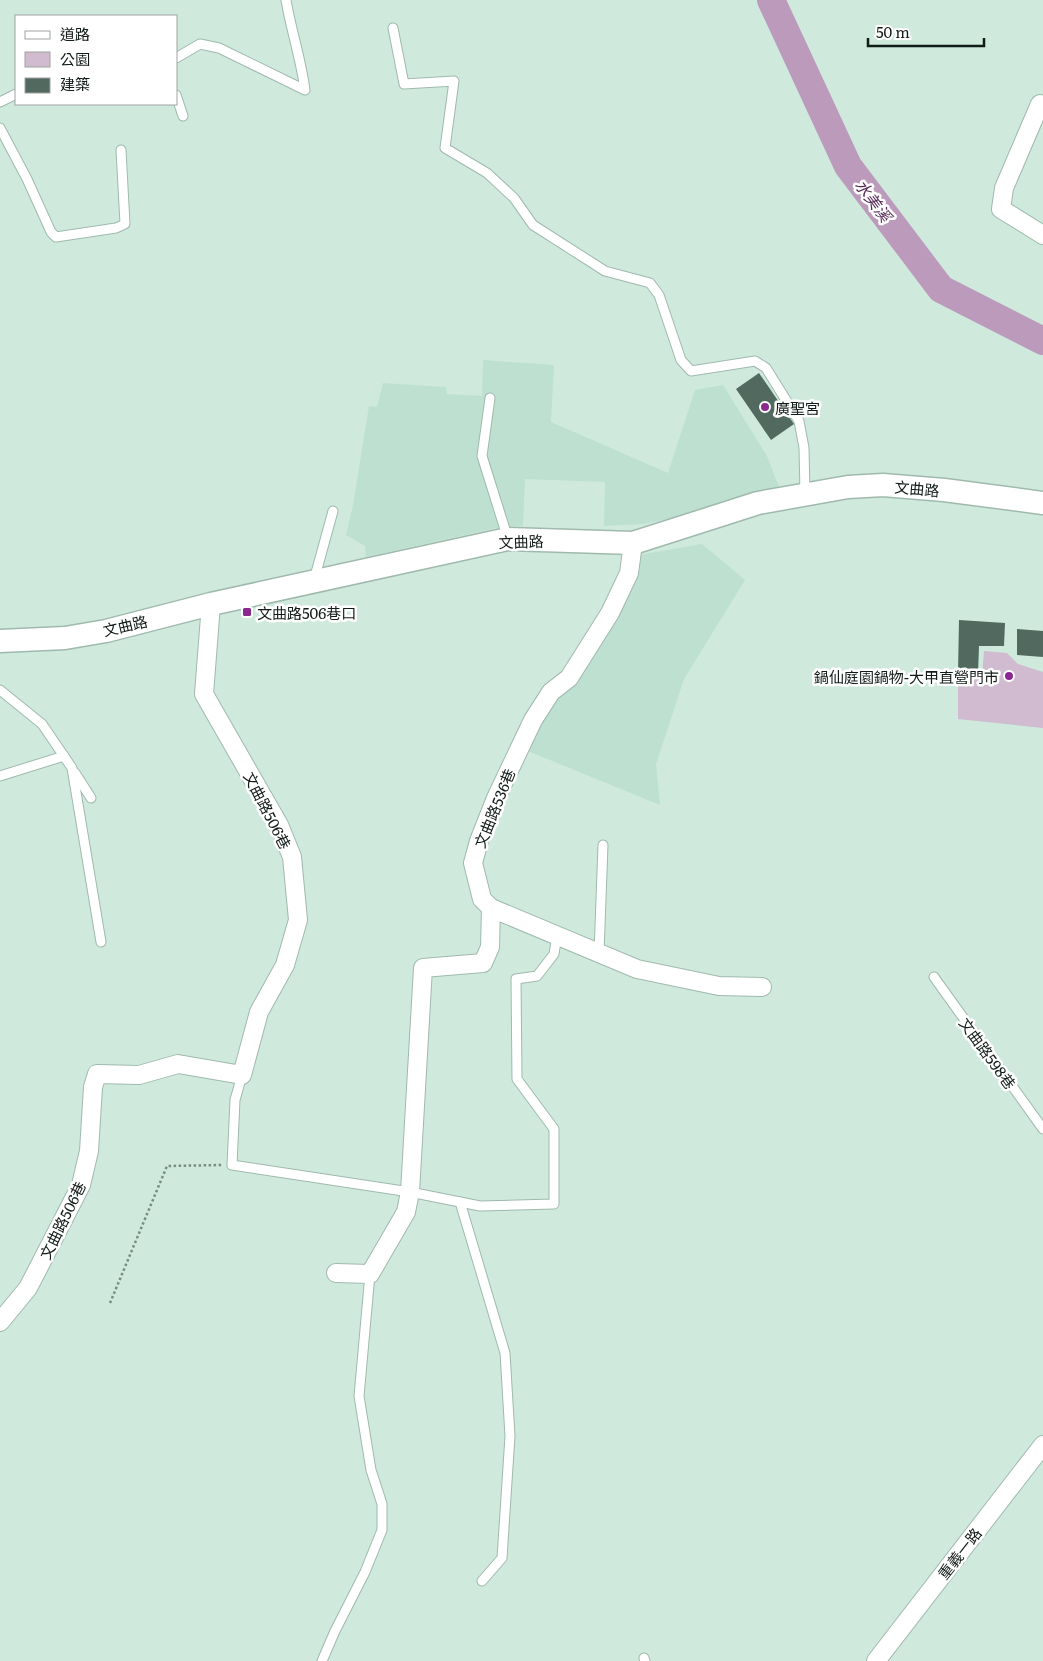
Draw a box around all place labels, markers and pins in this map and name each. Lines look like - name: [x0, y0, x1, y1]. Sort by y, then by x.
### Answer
- place label: 廣聖宮: [775, 396, 820, 419]
- marker: 廣聖宮: [759, 401, 771, 413]
- place label: 文曲路506巷口: [257, 601, 356, 624]
- marker: 文曲路506巷口: [241, 606, 253, 618]
- place label: 鍋仙庭園鍋物-大甲直營門市: [814, 665, 999, 688]
- marker: 鍋仙庭園鍋物-大甲直營門市: [1003, 670, 1015, 682]

